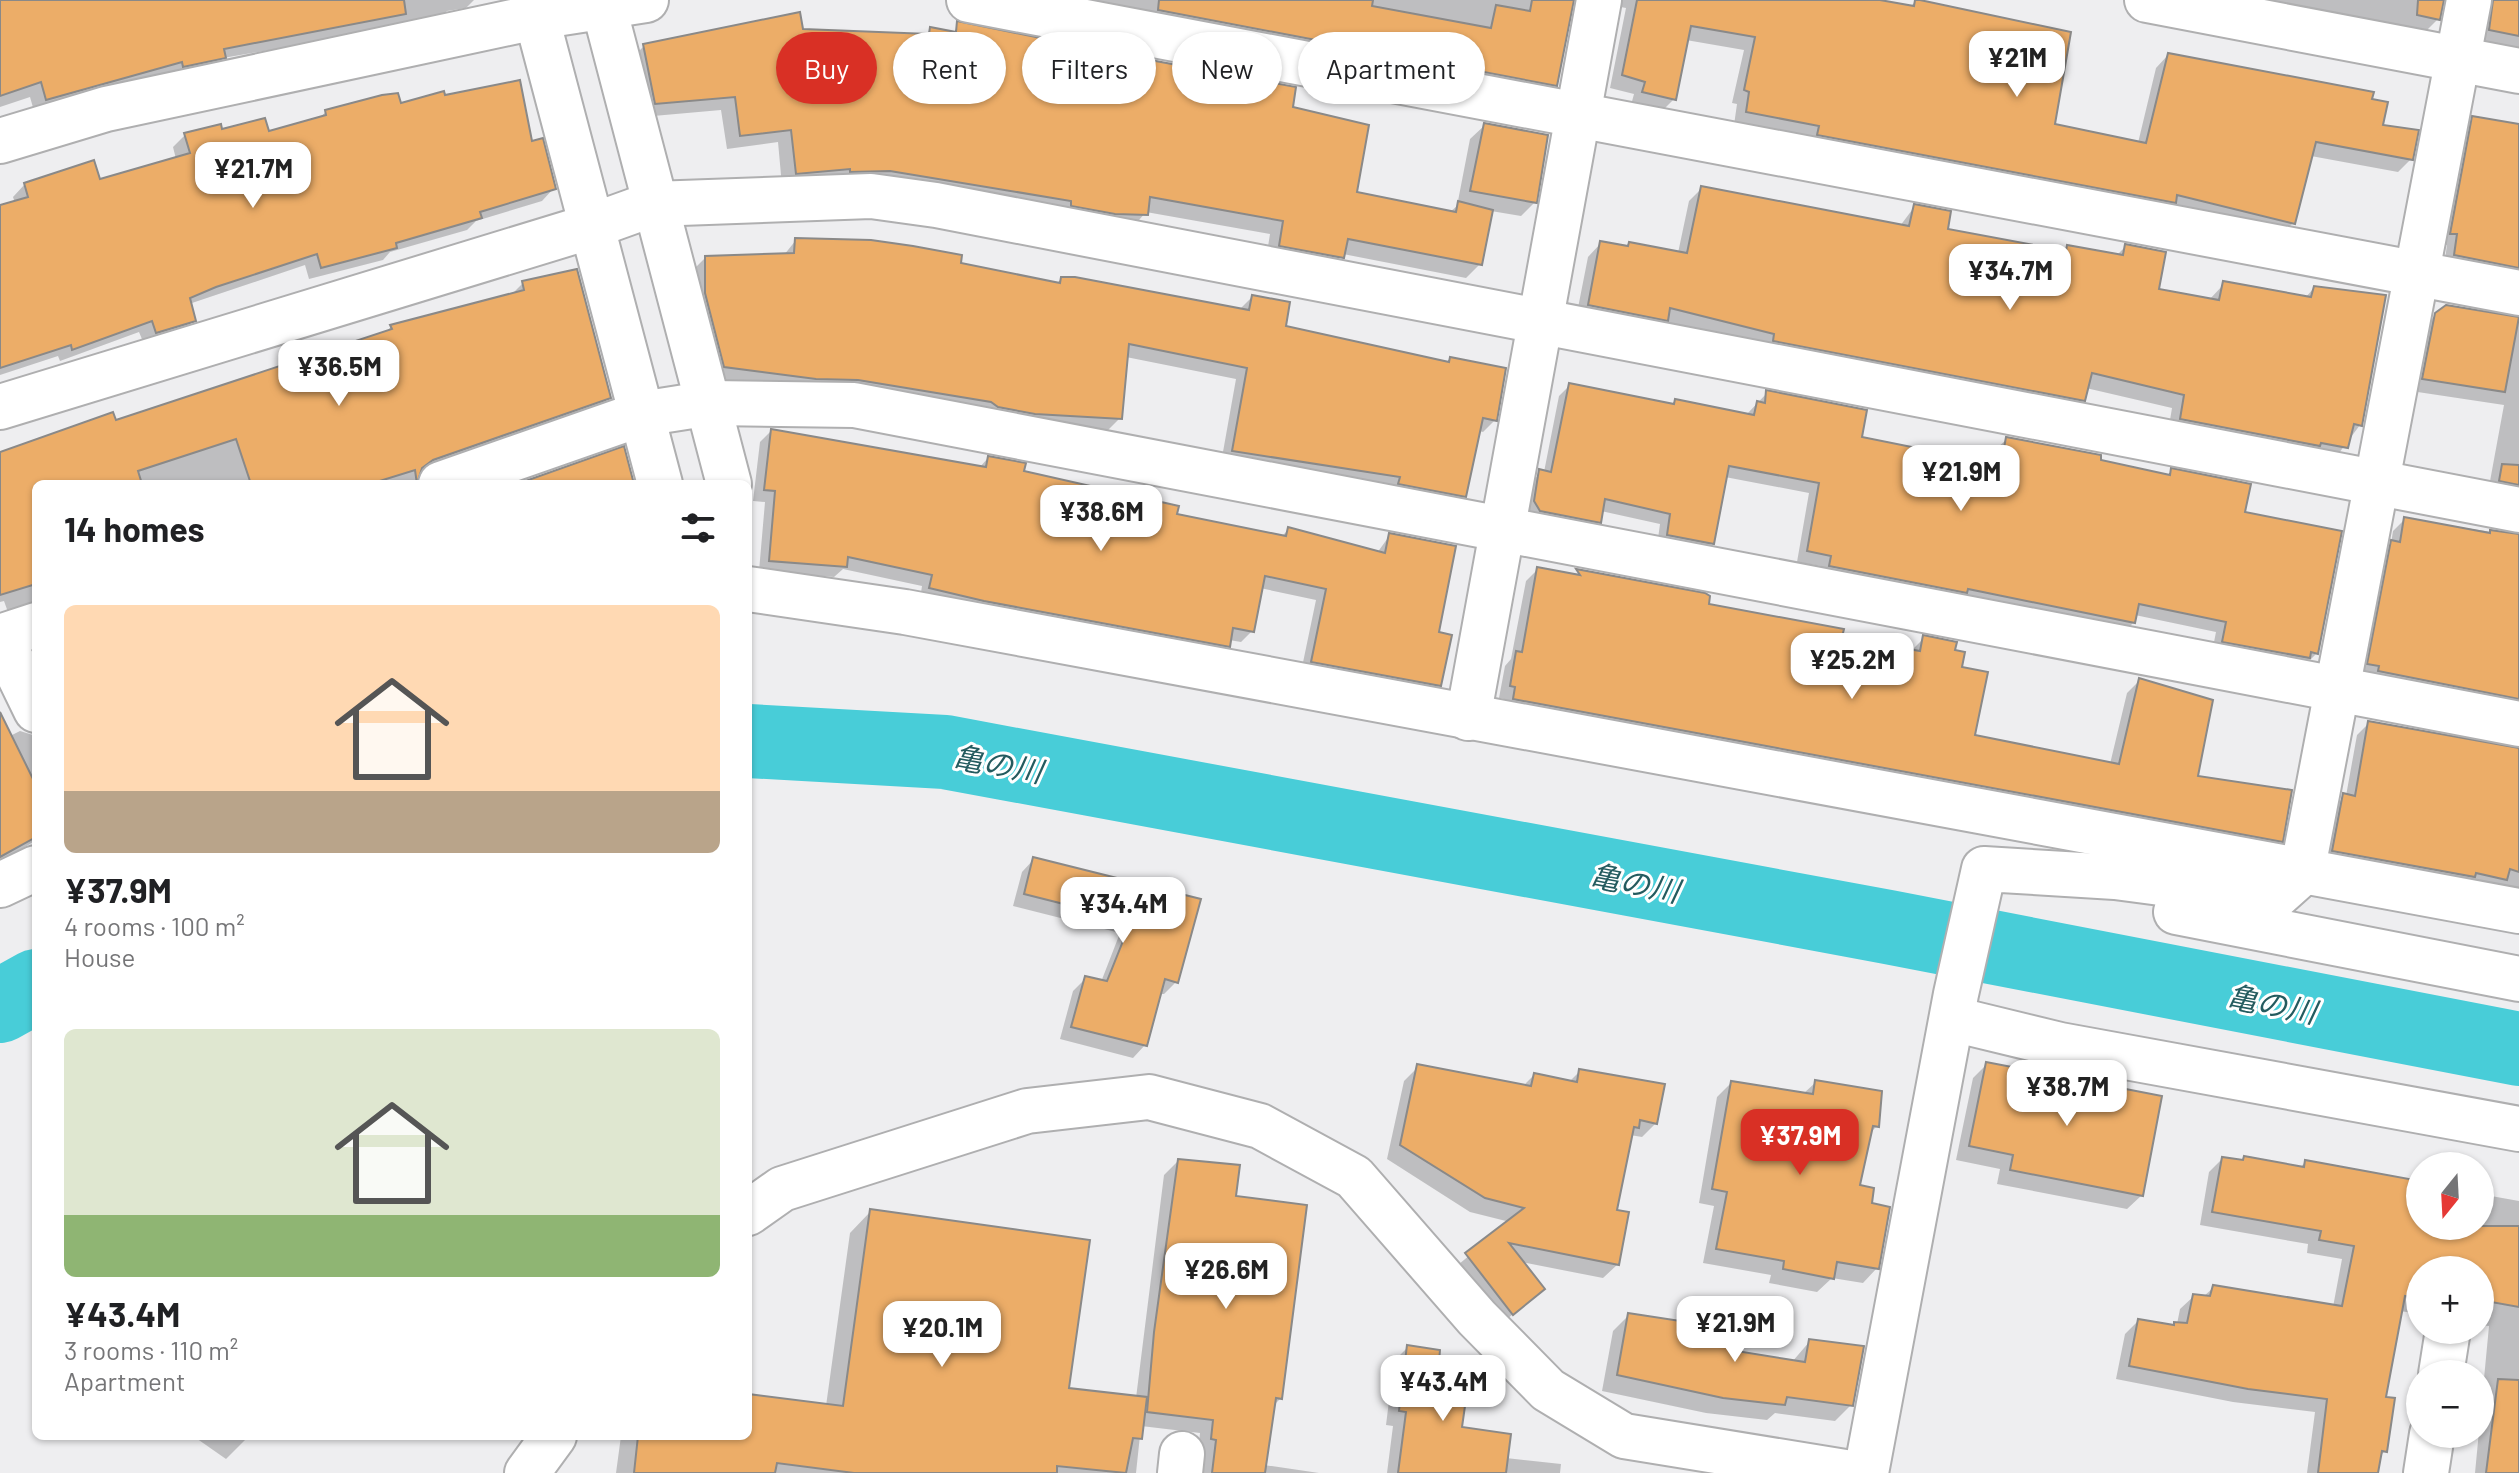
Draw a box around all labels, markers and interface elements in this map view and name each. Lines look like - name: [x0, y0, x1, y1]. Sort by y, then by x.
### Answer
- pin: ¥21M: [1970, 31, 2064, 99]
- chip: Buy: [776, 32, 877, 104]
- chip: Rent: [893, 32, 1006, 104]
- chip: Filters: [1022, 32, 1156, 104]
- chip: New: [1172, 32, 1282, 104]
- chip: Apartment: [1298, 32, 1485, 104]
- text: ¥21M: [1987, 41, 2047, 72]
- pin: ¥21.7M: [188, 142, 318, 210]
- text: ¥21.7M: [213, 152, 293, 183]
- pin: ¥34.7M: [1945, 244, 2075, 312]
- text: ¥34.7M: [1967, 254, 2053, 285]
- pin: ¥36.5M: [274, 340, 404, 408]
- text: ¥36.5M: [296, 350, 382, 381]
- pin: ¥21.9M: [1896, 445, 2026, 513]
- text: ¥21.9M: [1921, 455, 2001, 486]
- pin: ¥38.6M: [1036, 485, 1166, 553]
- text: ¥38.6M: [1058, 495, 1144, 526]
- icon: filters: [676, 506, 720, 550]
- text: 14 homes: [64, 508, 205, 549]
- pin: ¥25.2M: [1787, 633, 1917, 701]
- text: ¥25.2M: [1809, 643, 1895, 674]
- icon: home: [320, 657, 464, 801]
- water label: 亀の川: [951, 737, 1048, 789]
- water label: 亀の川: [1587, 856, 1686, 909]
- text: ¥37.9M: [64, 869, 172, 910]
- pin: ¥34.4M: [1058, 877, 1188, 945]
- text: ¥34.4M: [1079, 887, 1167, 918]
- text: 4 rooms · 100 m²: [64, 910, 245, 941]
- text: House: [64, 941, 135, 972]
- water label: 亀の川: [2224, 977, 2323, 1030]
- pin: ¥38.7M: [2002, 1060, 2132, 1128]
- text: ¥38.7M: [2025, 1070, 2109, 1101]
- icon: home: [320, 1081, 464, 1225]
- pin: ¥37.9M: [1735, 1109, 1865, 1177]
- text: ¥37.9M: [1759, 1119, 1841, 1150]
- north arrow: [2406, 1152, 2494, 1240]
- map controls: [2406, 1152, 2494, 1448]
- pin: ¥26.6M: [1161, 1243, 1291, 1311]
- text: ¥26.6M: [1183, 1253, 1269, 1284]
- button: +: [2406, 1256, 2494, 1344]
- text: ¥43.4M: [64, 1293, 180, 1334]
- pin: ¥21.9M: [1670, 1296, 1800, 1364]
- pin: ¥20.1M: [877, 1301, 1007, 1369]
- text: ¥21.9M: [1695, 1306, 1775, 1337]
- text: ¥20.1M: [901, 1311, 983, 1342]
- text: 3 rooms · 110 m²: [64, 1334, 238, 1365]
- pin: ¥43.4M: [1378, 1355, 1508, 1423]
- button: −: [2406, 1360, 2494, 1448]
- text: Apartment: [64, 1365, 185, 1396]
- text: ¥43.4M: [1399, 1365, 1487, 1396]

